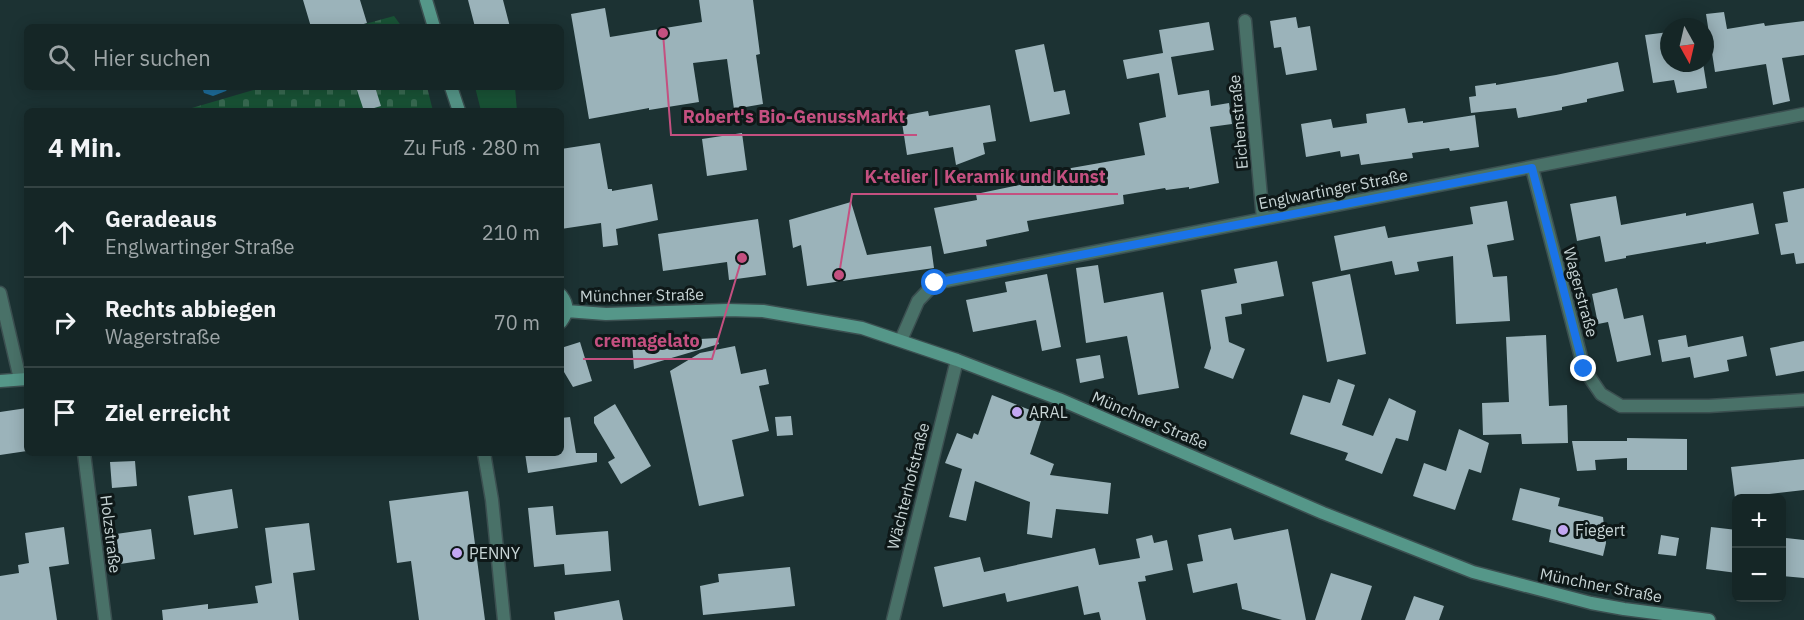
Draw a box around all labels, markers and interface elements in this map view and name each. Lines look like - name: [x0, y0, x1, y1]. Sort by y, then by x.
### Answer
- north arrow: [1660, 18, 1714, 72]
- search box: [24, 24, 564, 90]
- icon: search: [45, 41, 78, 74]
- text: Hier suchen: [93, 43, 211, 72]
- street label: Eichenstraße: [1224, 74, 1252, 170]
- callout: Robert's Bio-GenussMarkt: [671, 99, 917, 135]
- text: Robert's Bio-GenussMarkt: [683, 105, 905, 128]
- text: 4 Min.: [48, 130, 122, 164]
- text: Zu Fuß · 280 m: [403, 134, 540, 161]
- callout: K-telier | Keramik und Kunst: [852, 158, 1118, 194]
- text: K-telier | Keramik und Kunst: [864, 165, 1106, 188]
- street label: Englwartinger Straße: [1257, 165, 1409, 213]
- text: Geradeaus: [105, 204, 217, 233]
- icon: ahead: [48, 216, 81, 249]
- text: 210 m: [482, 219, 540, 246]
- text: Englwartinger Straße: [105, 233, 294, 260]
- street label: Wagerstraße: [1559, 245, 1603, 339]
- route start: [921, 269, 947, 295]
- street label: Münchner Straße: [580, 284, 704, 306]
- text: Rechts abbiegen: [105, 294, 276, 323]
- icon: right: [48, 306, 81, 339]
- text: 70 m: [494, 309, 540, 336]
- text: Wagerstraße: [105, 323, 220, 350]
- callout: cremagelato: [583, 323, 712, 359]
- text: cremagelato: [594, 329, 700, 352]
- route end: [1570, 355, 1596, 381]
- street label: Münchner Straße: [1089, 387, 1211, 454]
- icon: arrive: [48, 396, 81, 429]
- text: Ziel erreicht: [105, 398, 230, 427]
- place label: ARAL: [1029, 402, 1068, 422]
- marker: ARAL: [1010, 405, 1024, 419]
- street label: Wächterhofstraße: [883, 420, 933, 551]
- street label: Holzstraße: [96, 494, 126, 574]
- map controls: [1732, 494, 1786, 602]
- button: +: [1732, 494, 1786, 548]
- place label: Fiegert: [1575, 520, 1625, 540]
- marker: Fiegert: [1556, 523, 1570, 537]
- place label: PENNY: [469, 543, 521, 563]
- marker: PENNY: [450, 546, 464, 560]
- button: −: [1732, 548, 1786, 602]
- street label: Münchner Straße: [1538, 563, 1664, 607]

